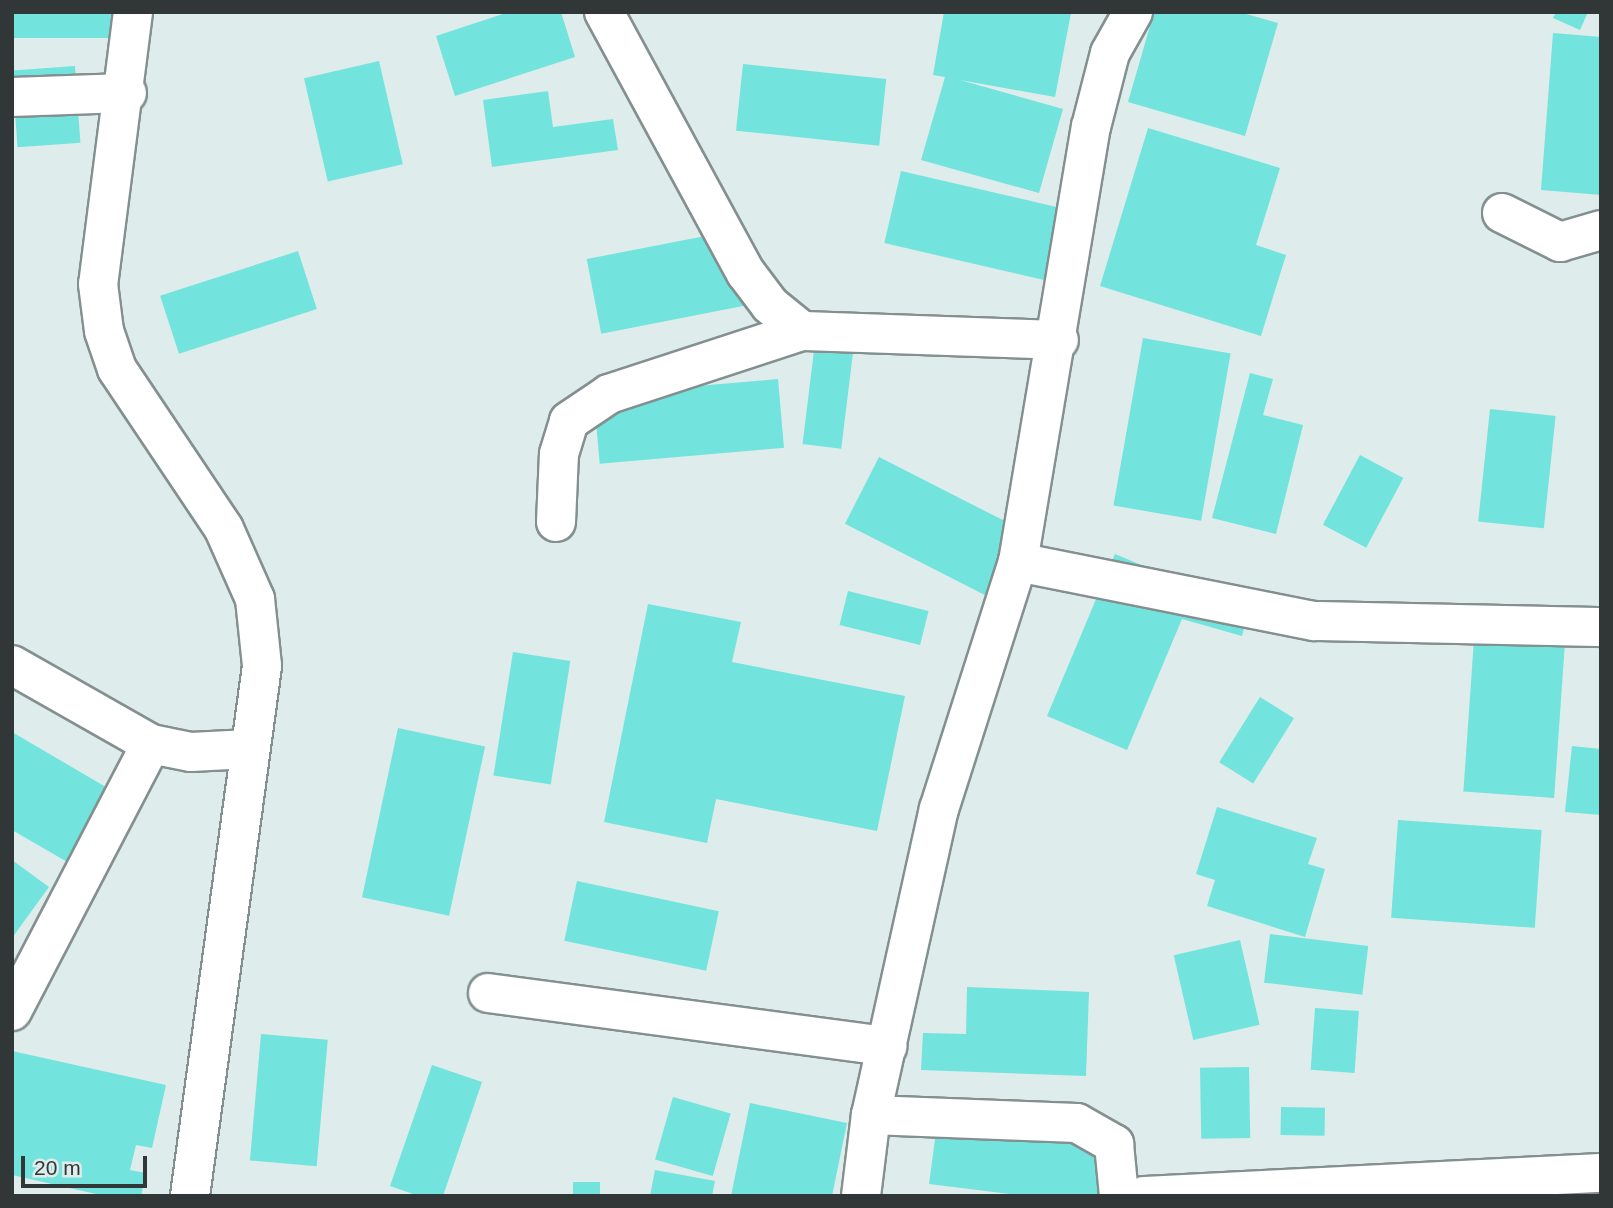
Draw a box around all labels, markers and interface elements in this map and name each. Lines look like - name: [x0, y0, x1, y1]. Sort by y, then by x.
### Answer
- scale bar: [24, 1142, 150, 1186]
- text: 20 m: [34, 1156, 81, 1179]

